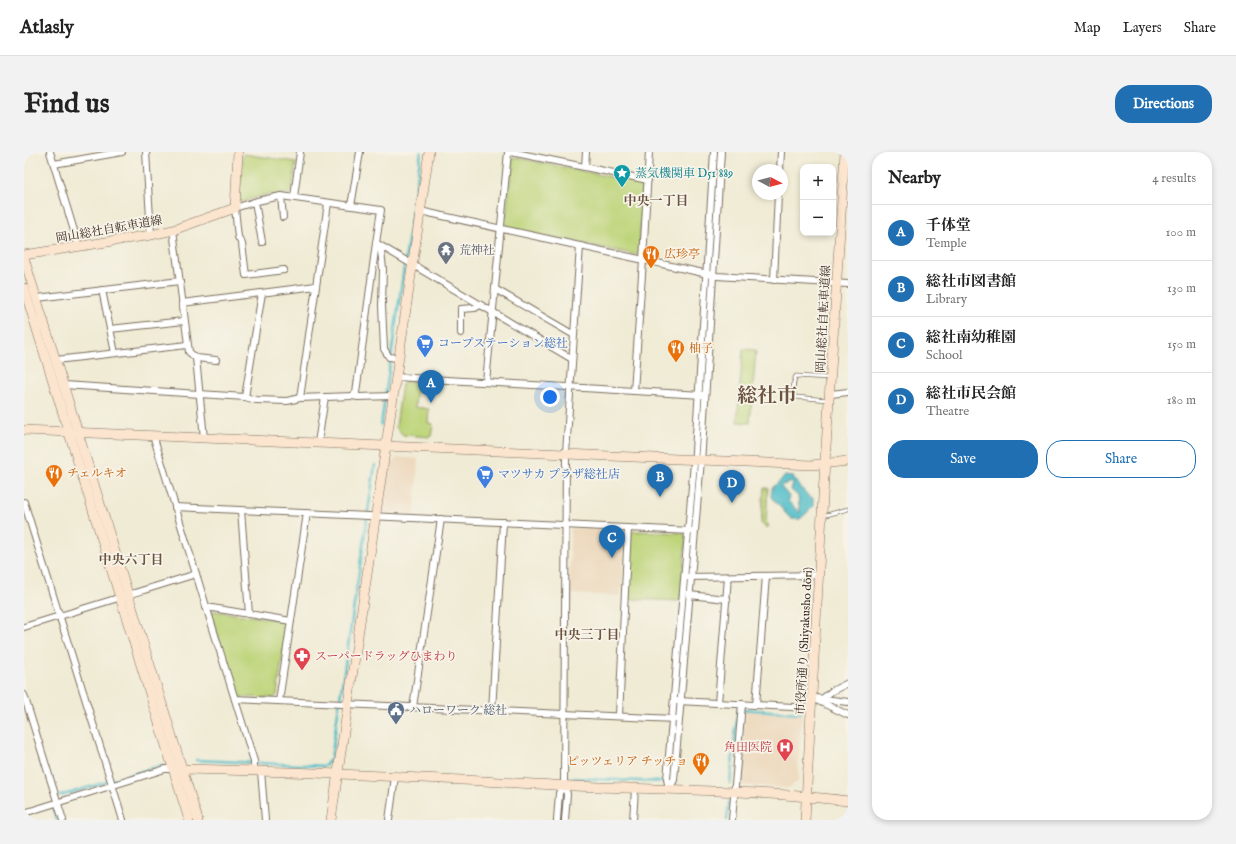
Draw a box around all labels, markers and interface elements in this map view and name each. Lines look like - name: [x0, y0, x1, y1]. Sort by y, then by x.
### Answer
- text: Atlasly: [20, 16, 74, 40]
- text: Map: [1074, 19, 1101, 37]
- text: Layers: [1123, 19, 1162, 37]
- text: Share: [1184, 19, 1216, 37]
- button: Directions: [1115, 85, 1212, 123]
- text: Find us: [24, 87, 110, 122]
- place icon: 蒸気機関車 D51 889: [612, 163, 632, 188]
- north arrow: [752, 164, 788, 200]
- map controls: [800, 164, 836, 236]
- button: +: [800, 164, 836, 200]
- place label: 蒸気機関車 D51 889: [635, 166, 733, 181]
- text: Nearby: [888, 168, 941, 189]
- text: 4 results: [1152, 170, 1196, 187]
- district label: 中央一丁目: [623, 193, 689, 210]
- button: −: [800, 200, 836, 236]
- street label: 岡山総社自転車道線: [55, 213, 164, 246]
- text: 千体堂: [926, 216, 971, 235]
- text: A: [897, 224, 905, 241]
- text: 100 m: [1166, 224, 1196, 241]
- text: Temple: [926, 235, 967, 252]
- temple icon: 荒神社: [436, 240, 456, 265]
- place label: 荒神社: [459, 243, 495, 258]
- restaurant icon: 広珍亭: [641, 244, 661, 269]
- place label: 広珍亭: [664, 247, 700, 262]
- street label: 岡山総社自転車道線: [813, 265, 834, 373]
- text: 総社市図書館: [926, 272, 1016, 291]
- text: B: [897, 280, 905, 297]
- text: 130 m: [1167, 280, 1196, 297]
- text: Library: [926, 291, 967, 308]
- text: 総社南幼稚園: [926, 328, 1016, 347]
- supermarket icon: コープステーション総社: [415, 333, 435, 358]
- place label: コープステーション総社: [438, 336, 568, 351]
- text: C: [896, 336, 906, 353]
- text: 150 m: [1167, 336, 1196, 353]
- restaurant icon: 柚子: [666, 338, 686, 363]
- place label: 柚子: [689, 341, 713, 356]
- text: School: [926, 347, 963, 364]
- pin: A: [418, 370, 444, 403]
- district label: 総社市: [737, 384, 797, 409]
- text: 総社市民会館: [926, 384, 1016, 403]
- your location: [540, 387, 560, 407]
- text: D: [896, 392, 906, 409]
- text: 180 m: [1167, 392, 1196, 409]
- text: Theatre: [926, 403, 969, 420]
- button: Save: [888, 440, 1038, 478]
- button: Share: [1046, 440, 1196, 478]
- restaurant icon: チェルキオ: [44, 463, 64, 488]
- supermarket icon: マツサカ プラザ総社店: [475, 464, 495, 489]
- pin: B: [647, 464, 673, 497]
- place label: チェルキオ: [67, 466, 127, 481]
- place label: マツサカ プラザ総社店: [498, 467, 620, 482]
- pin: D: [719, 470, 745, 503]
- pin: C: [599, 525, 625, 558]
- district label: 中央六丁目: [98, 552, 164, 569]
- street label: 市役所通り (Shiyakusho dōri): [793, 567, 816, 715]
- district label: 中央三丁目: [554, 627, 620, 644]
- pharmacy icon: スーパードラッグひまわり: [292, 646, 312, 671]
- place label: スーパードラッグひまわり: [315, 649, 458, 664]
- public building icon: ハローワーク 総社: [386, 700, 406, 725]
- place label: ハローワーク 総社: [409, 703, 508, 718]
- hospital icon: 角田医院: [775, 737, 795, 762]
- place label: 角田医院: [724, 740, 772, 755]
- restaurant icon: ピッツェリア チッチョ: [691, 751, 711, 776]
- place label: ピッツェリア チッチョ: [567, 754, 688, 769]

